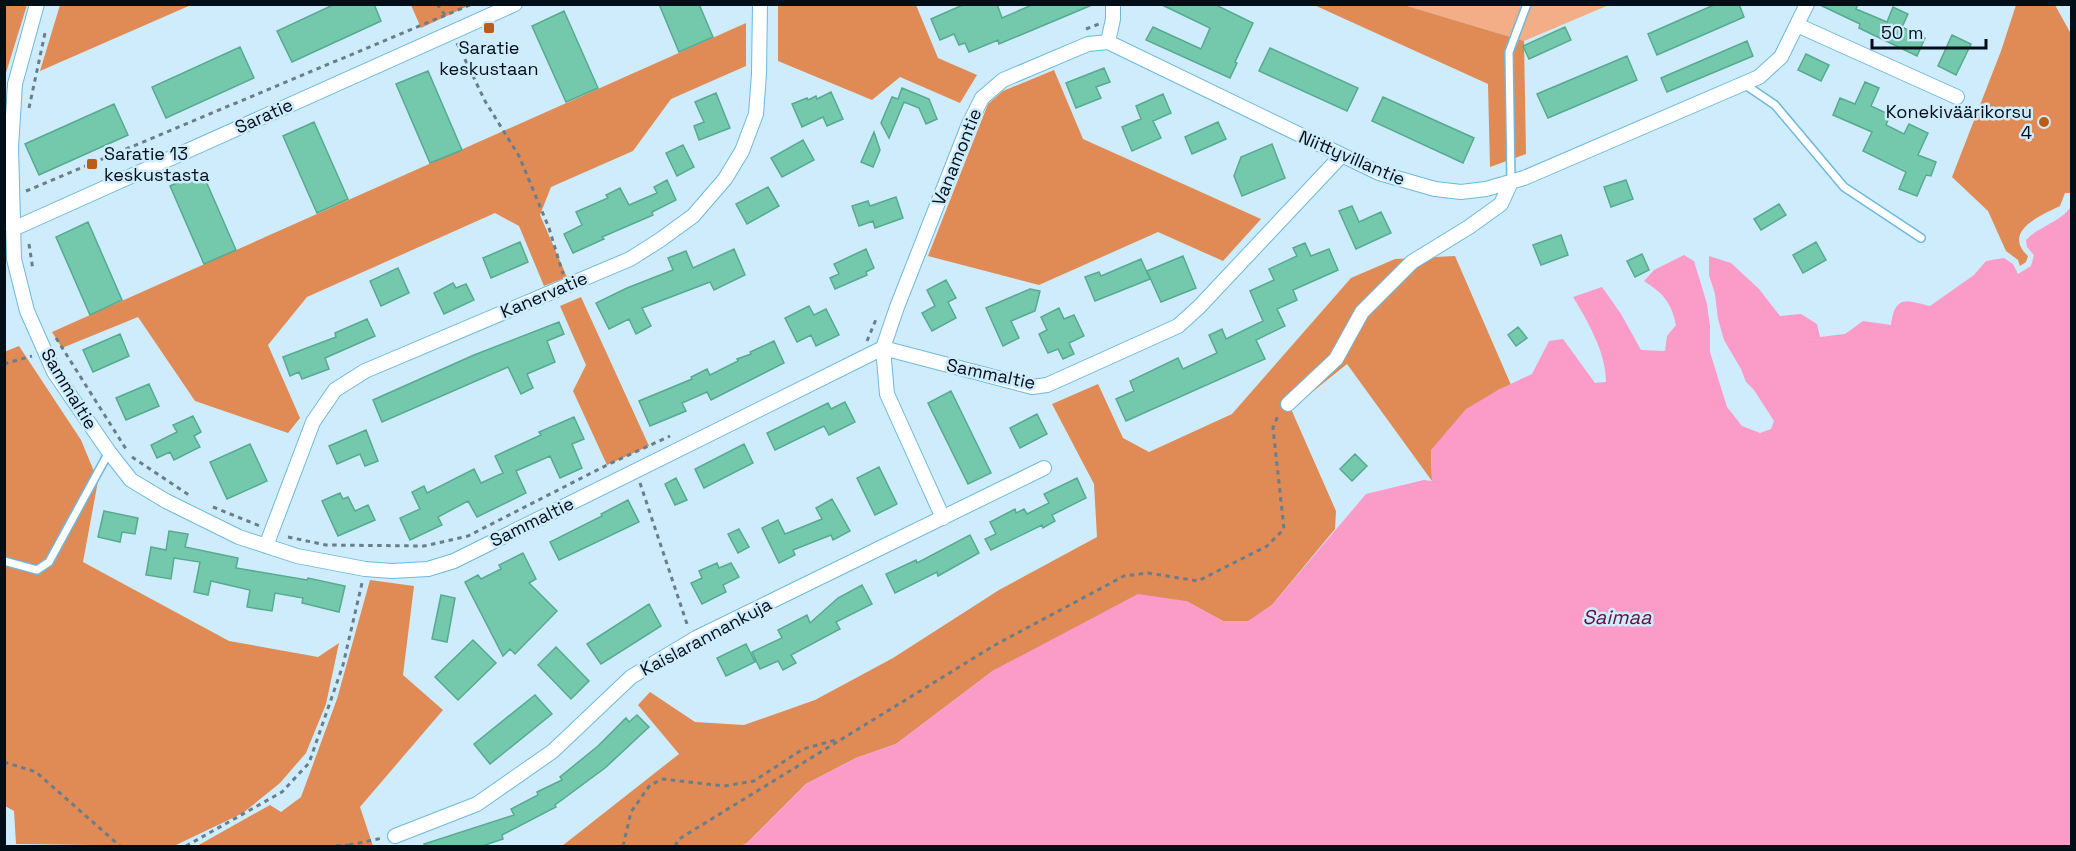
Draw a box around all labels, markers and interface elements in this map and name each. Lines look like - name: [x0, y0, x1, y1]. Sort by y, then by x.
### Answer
- scale bar: [1872, 12, 1986, 50]
- marker: Saratie keskustaan: [482, 21, 496, 35]
- text: 50 m: [1881, 21, 1923, 44]
- place label: Saratie keskustaan: [439, 36, 539, 80]
- street label: Saratie: [231, 93, 296, 138]
- place label: Konekiväärikorsu 4: [1886, 100, 2032, 144]
- street label: Vanamontie: [927, 105, 986, 209]
- marker: Konekiväärikorsu 4: [2037, 115, 2051, 129]
- street label: Niittyvillantie: [1296, 125, 1409, 190]
- place label: Saratie 13 keskustasta: [104, 142, 210, 186]
- marker: Saratie 13 keskustasta: [85, 157, 99, 171]
- street label: Kanervatie: [497, 266, 591, 323]
- street label: Sammaltie: [36, 344, 103, 433]
- street label: Sammaltie: [944, 353, 1038, 394]
- street label: Sammaltie: [486, 491, 577, 552]
- street label: Kaislarannankuja: [636, 592, 776, 681]
- water label: Saimaa: [1583, 604, 1652, 630]

